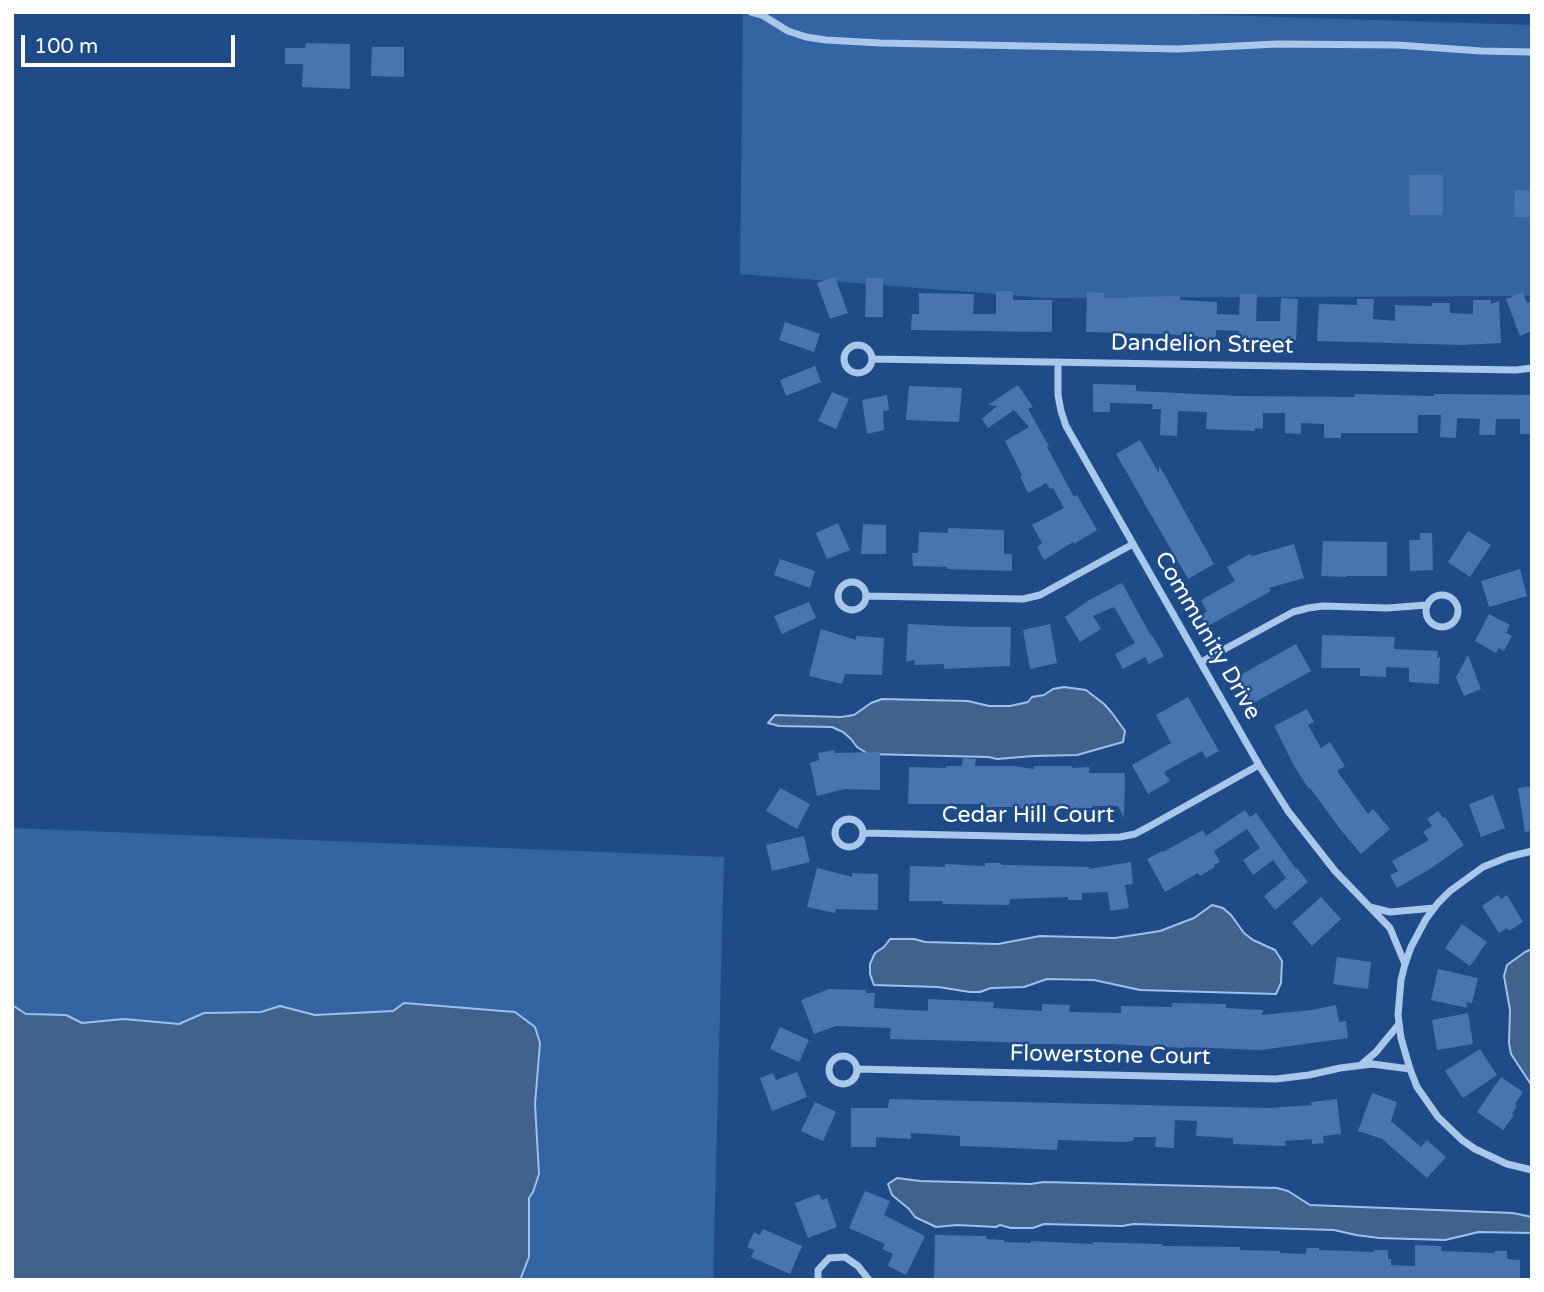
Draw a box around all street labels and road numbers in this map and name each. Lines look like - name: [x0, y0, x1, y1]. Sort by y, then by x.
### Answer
- street label: Dandelion Street: [1110, 330, 1294, 360]
- street label: Community Drive: [1148, 547, 1266, 725]
- street label: Cedar Hill Court: [942, 802, 1114, 830]
- street label: Flowerstone Court: [1009, 1040, 1211, 1072]

